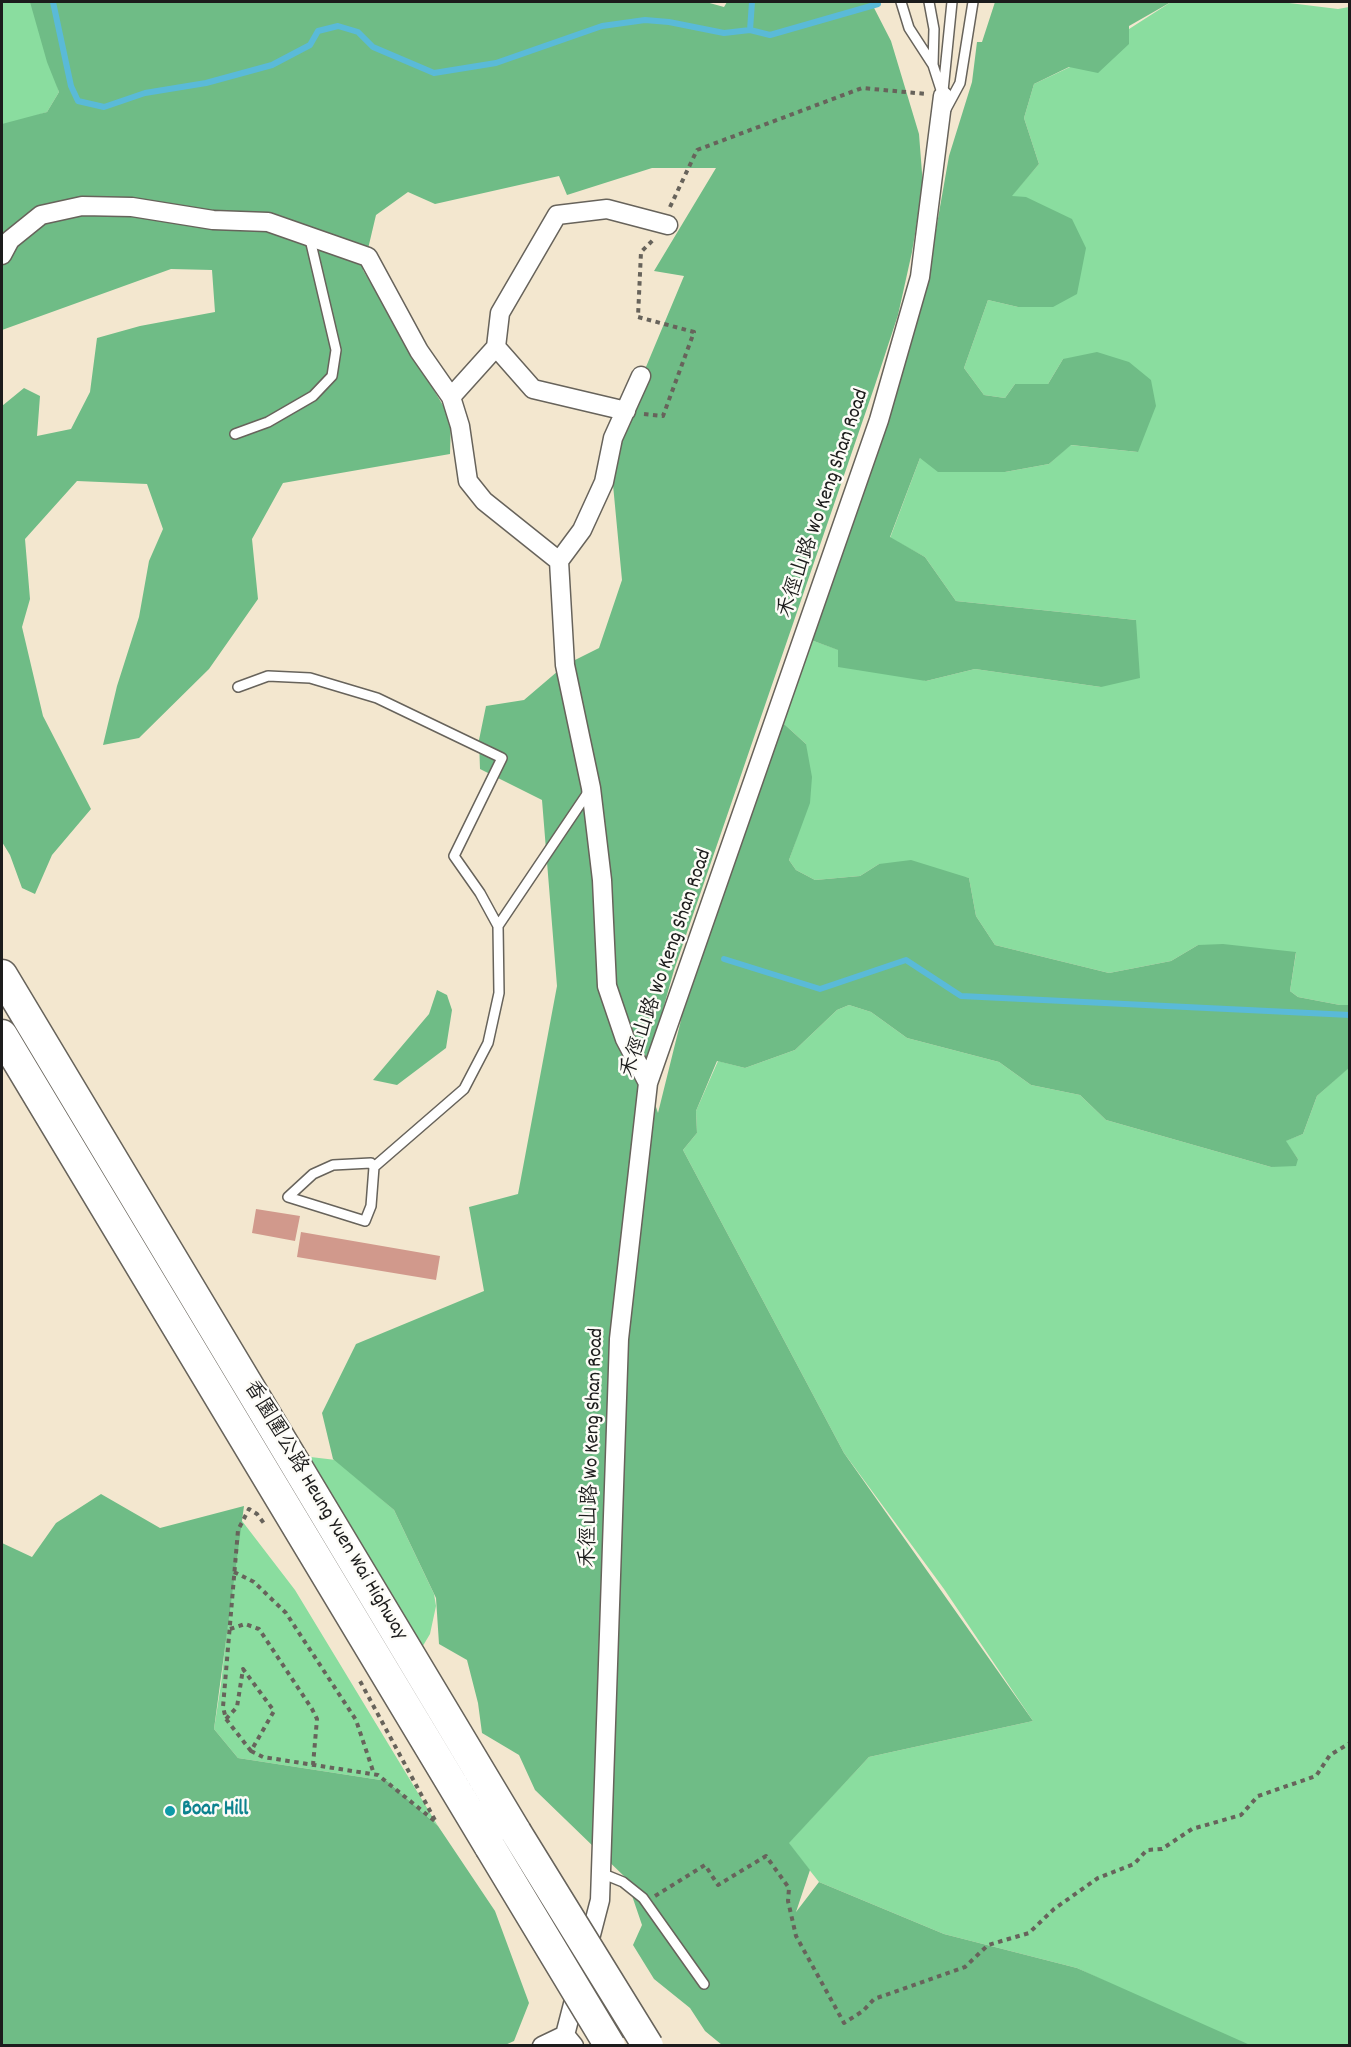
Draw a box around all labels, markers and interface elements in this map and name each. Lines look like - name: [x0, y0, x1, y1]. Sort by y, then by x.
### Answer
- street label: 禾徑山路 Wo Keng Shan Road: [774, 386, 876, 622]
- street label: 禾徑山路 Wo Keng Shan Road: [617, 846, 719, 1082]
- street label: 禾徑山路 Wo Keng Shan Road: [577, 1328, 611, 1568]
- street label: 香園圍公路 Heung Yuen Wai Highway: [236, 1376, 412, 1646]
- place label: Boar Hill: [182, 1798, 248, 1824]
- marker: Boar Hill: [163, 1804, 177, 1818]

